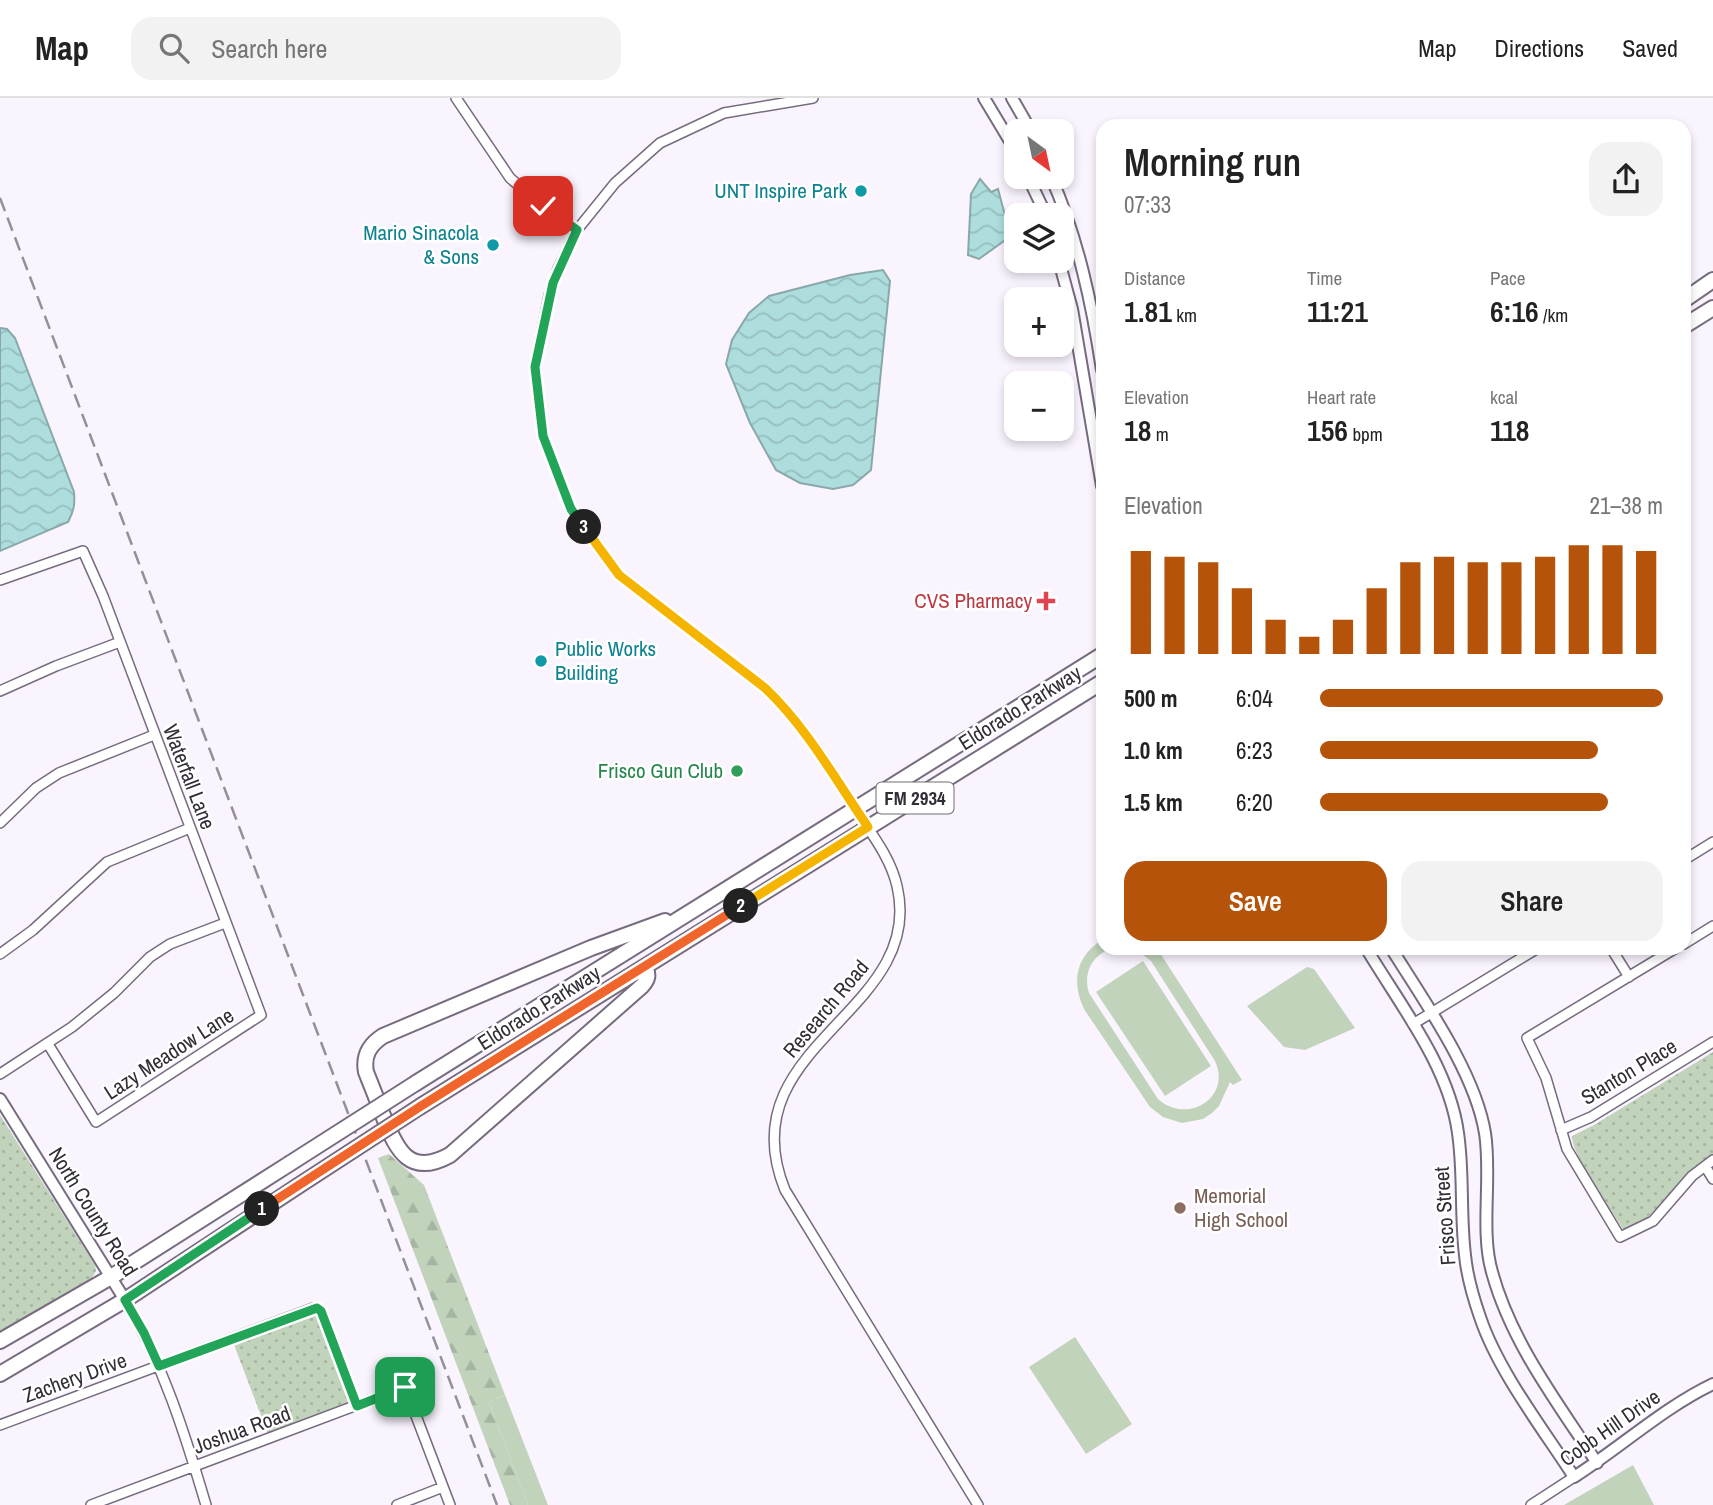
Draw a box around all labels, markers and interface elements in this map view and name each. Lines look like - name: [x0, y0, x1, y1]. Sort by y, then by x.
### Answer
- search box: [131, 17, 621, 80]
- text: Map: [35, 26, 89, 70]
- icon: search: [155, 29, 193, 67]
- text: Search here: [211, 31, 327, 66]
- text: Map: [1418, 32, 1456, 64]
- text: Directions: [1494, 32, 1584, 64]
- text: Saved: [1622, 32, 1678, 64]
- north arrow: [1004, 119, 1074, 189]
- map controls: [1004, 119, 1074, 441]
- text: Morning run: [1124, 137, 1301, 188]
- button: share: [1589, 142, 1663, 216]
- pin: [513, 176, 573, 236]
- place label: UNT Inspire Park: [714, 176, 847, 205]
- marker: UNT Inspire Park: [853, 183, 869, 199]
- icon: check: [524, 187, 562, 225]
- text: 07:33: [1124, 189, 1171, 220]
- button: layers: [1004, 203, 1074, 273]
- place label: Mario Sinacola & Sons: [363, 218, 479, 271]
- marker: Mario Sinacola & Sons: [485, 237, 501, 253]
- text: Distance: [1124, 265, 1185, 291]
- text: Time: [1307, 265, 1342, 291]
- text: Pace: [1490, 265, 1526, 291]
- button: +: [1004, 287, 1074, 357]
- text: 1.81: [1124, 291, 1172, 331]
- text: 11:21: [1307, 291, 1368, 331]
- text: 6:16: [1490, 291, 1539, 331]
- text: km: [1172, 302, 1197, 328]
- text: /km: [1539, 302, 1568, 328]
- button: −: [1004, 371, 1074, 441]
- text: Elevation: [1124, 384, 1189, 410]
- text: Heart rate: [1307, 384, 1376, 410]
- text: kcal: [1490, 384, 1518, 410]
- text: 18: [1124, 410, 1151, 450]
- text: 156: [1307, 410, 1348, 450]
- text: 118: [1490, 410, 1530, 450]
- text: m: [1151, 421, 1169, 447]
- text: bpm: [1348, 421, 1383, 447]
- text: Elevation: [1124, 490, 1203, 521]
- text: 21–38 m: [1590, 490, 1663, 521]
- pin: 3: [566, 510, 602, 544]
- text: 3: [579, 513, 588, 539]
- place label: CVS Pharmacy: [914, 586, 1032, 615]
- marker: CVS Pharmacy: [1038, 593, 1054, 609]
- place label: Public Works Building: [555, 634, 656, 687]
- marker: Public Works Building: [533, 653, 549, 669]
- street label: Eldorado Parkway: [953, 658, 1087, 757]
- text: 500 m: [1124, 683, 1177, 714]
- text: 6:04: [1236, 683, 1273, 714]
- street label: Waterfall Lane: [156, 720, 223, 834]
- text: 1.0 km: [1124, 735, 1183, 766]
- text: 6:23: [1236, 735, 1273, 766]
- place label: Frisco Gun Club: [598, 756, 723, 785]
- marker: Frisco Gun Club: [729, 763, 745, 779]
- road number: FM 2934: [876, 782, 954, 814]
- text: 1.5 km: [1124, 787, 1183, 818]
- text: 6:20: [1236, 787, 1273, 818]
- button: Save: [1124, 861, 1387, 941]
- button: Share: [1401, 861, 1663, 941]
- pin: 2: [724, 888, 758, 924]
- text: 2: [736, 892, 745, 918]
- street label: Research Road: [776, 954, 875, 1064]
- street label: Eldorado Parkway: [472, 958, 606, 1057]
- street label: Lazy Meadow Lane: [98, 1001, 239, 1106]
- street label: Stanton Place: [1575, 1032, 1682, 1112]
- street label: North County Road: [42, 1142, 145, 1282]
- street label: Frisco Street: [1427, 1166, 1462, 1266]
- place label: Memorial High School: [1194, 1181, 1288, 1234]
- pin: 1: [244, 1192, 280, 1226]
- text: 1: [257, 1195, 266, 1221]
- marker: Memorial High School: [1172, 1200, 1188, 1216]
- street label: Zachery Drive: [19, 1345, 131, 1410]
- pin: [375, 1357, 435, 1417]
- icon: arrive: [386, 1368, 424, 1406]
- street label: Cobb Hill Drive: [1554, 1382, 1666, 1473]
- street label: Joshua Road: [189, 1399, 294, 1461]

